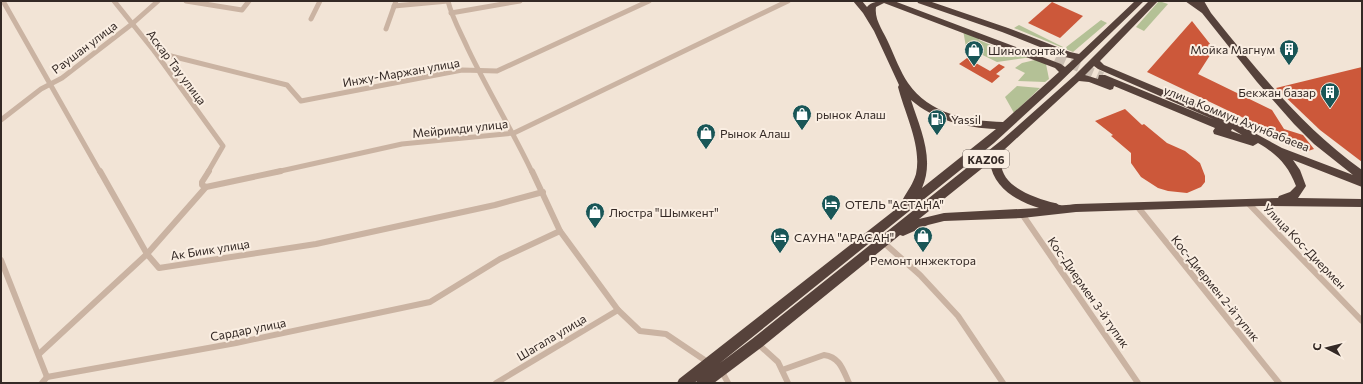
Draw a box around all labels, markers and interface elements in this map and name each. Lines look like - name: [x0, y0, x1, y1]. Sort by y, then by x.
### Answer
- street label: Раушан улица: [49, 18, 119, 76]
- street label: Аскар Тау улица: [144, 27, 210, 107]
- building icon: Мойка Магнум: [1278, 38, 1300, 66]
- shop icon: Шиномонтаж: [963, 39, 985, 67]
- place label: Мойка Магнум: [1190, 42, 1275, 56]
- place label: Шиномонтаж: [988, 43, 1066, 57]
- street label: Инжу-Маржан улица: [341, 55, 461, 89]
- building icon: Бекжан базар: [1319, 81, 1341, 109]
- street label: улица Коммун Ахунбабаева: [1162, 82, 1312, 154]
- place label: Бекжан базар: [1238, 85, 1316, 99]
- shop icon: рынок Алаш: [791, 103, 813, 131]
- place label: рынок Алаш: [816, 107, 886, 121]
- fuel station icon: Yassil: [926, 108, 948, 136]
- place label: Yassil: [951, 112, 981, 126]
- street label: Мейримди улица: [411, 116, 509, 140]
- shop icon: Рынок Алаш: [695, 122, 717, 150]
- place label: Рынок Алаш: [720, 126, 790, 140]
- road number: KАZ06: [963, 150, 1009, 168]
- hotel icon: ОТЕЛЬ "АСТАНА": [820, 193, 842, 221]
- place label: ОТЕЛЬ "АСТАНА": [845, 197, 944, 211]
- street label: Улица Кос-Диермен: [1261, 200, 1349, 292]
- shop icon: Люстра "Шымкент": [584, 201, 606, 229]
- place label: Люстра "Шымкент": [609, 205, 719, 219]
- shop icon: Ремонт инжектора: [912, 225, 934, 253]
- hotel icon: САУНА "АРАСАН": [769, 226, 791, 254]
- place label: САУНА "АРАСАН": [794, 230, 894, 244]
- street label: Кос-Диермен 2-й тупик: [1169, 232, 1263, 344]
- street label: Кос-Диермен 3-й тупик: [1045, 234, 1133, 351]
- street label: Ак Биик улица: [169, 236, 251, 262]
- place label: Ремонт инжектора: [870, 253, 976, 267]
- street label: Шагала улица: [514, 311, 588, 363]
- street label: Сардар улица: [209, 315, 287, 343]
- north arrow: [1307, 328, 1347, 368]
- text: С: [1310, 342, 1324, 351]

